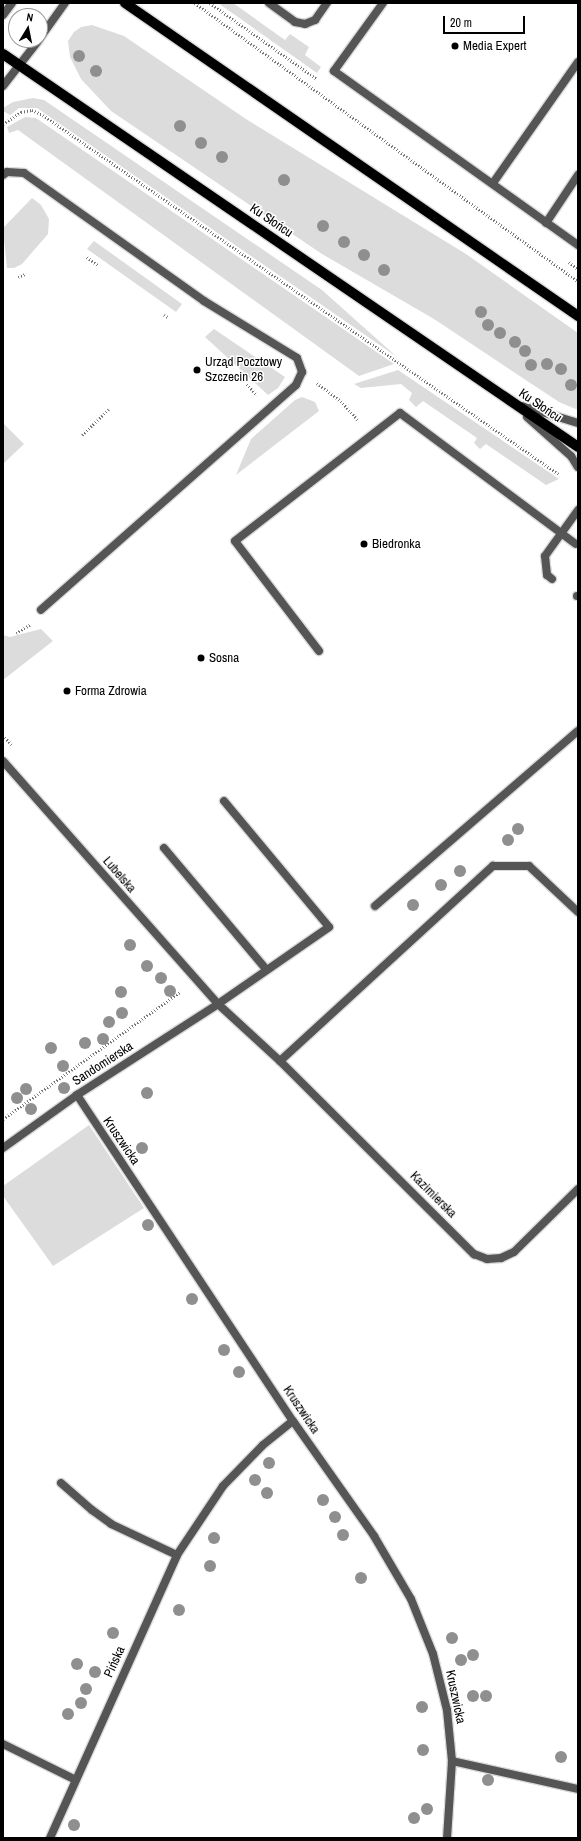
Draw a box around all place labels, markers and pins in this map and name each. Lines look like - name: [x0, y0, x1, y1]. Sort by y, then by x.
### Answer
- place label: Media Expert: [463, 38, 526, 54]
- marker: Media Expert: [450, 41, 460, 51]
- place label: Urząd Pocztowy Szczecin 26: [205, 355, 282, 386]
- marker: Urząd Pocztowy Szczecin 26: [192, 365, 202, 375]
- place label: Biedronka: [372, 536, 421, 552]
- marker: Biedronka: [359, 539, 369, 549]
- place label: Sosna: [209, 650, 239, 666]
- marker: Sosna: [196, 653, 206, 663]
- place label: Forma Zdrowia: [75, 683, 147, 699]
- marker: Forma Zdrowia: [62, 686, 72, 696]

